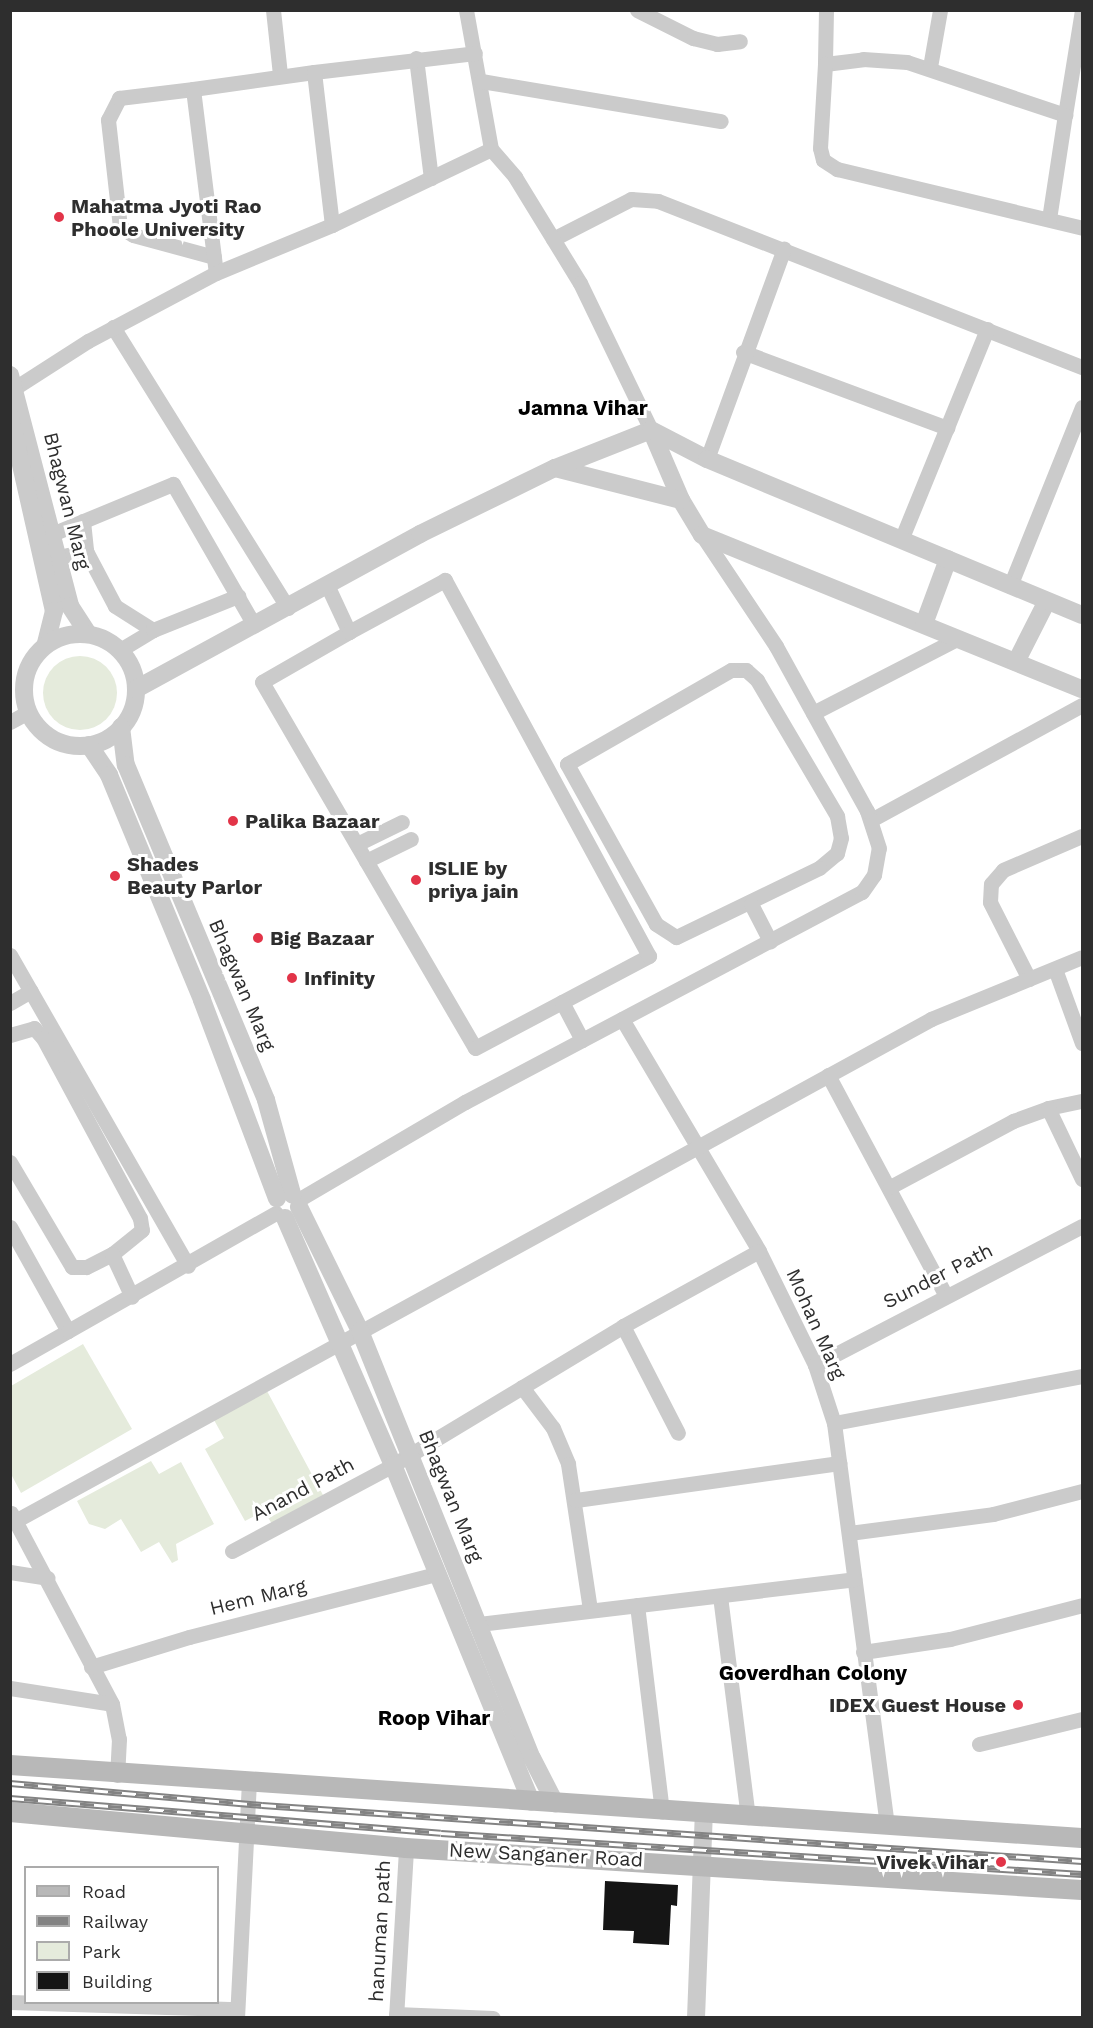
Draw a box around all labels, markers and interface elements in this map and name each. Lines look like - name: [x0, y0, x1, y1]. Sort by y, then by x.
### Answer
- place label: Mahatma Jyoti Rao Phoole University: [71, 194, 262, 241]
- marker: Mahatma Jyoti Rao Phoole University: [52, 210, 66, 224]
- district label: Jamna Vihar: [518, 395, 648, 421]
- street label: Bhagwan Marg: [38, 430, 96, 572]
- place label: Palika Bazaar: [245, 809, 380, 833]
- marker: Palika Bazaar: [226, 814, 240, 828]
- place label: Shades Beauty Parlor: [127, 852, 263, 899]
- place label: ISLIE by priya jain: [428, 856, 519, 903]
- marker: Shades Beauty Parlor: [108, 869, 122, 883]
- marker: ISLIE by priya jain: [409, 873, 423, 887]
- street label: Bhagwan Marg: [203, 916, 281, 1054]
- place label: Big Bazaar: [270, 926, 374, 950]
- marker: Big Bazaar: [251, 931, 265, 945]
- place label: Infinity: [304, 966, 375, 990]
- marker: Infinity: [285, 971, 299, 985]
- street label: Sunder Path: [879, 1238, 997, 1314]
- street label: Mohan Marg: [781, 1265, 851, 1383]
- street label: Bhagwan Marg: [414, 1426, 488, 1566]
- street label: Anand Path: [248, 1452, 358, 1526]
- street label: Hem Marg: [207, 1573, 309, 1621]
- district label: Goverdhan Colony: [719, 1660, 907, 1686]
- place label: IDEX Guest House: [829, 1693, 1006, 1717]
- marker: IDEX Guest House: [1011, 1698, 1025, 1712]
- district label: Roop Vihar: [377, 1705, 491, 1731]
- street label: New Sanganer Road: [448, 1838, 644, 1872]
- place label: Vivek Vihar: [876, 1850, 988, 1874]
- marker: Vivek Vihar: [992, 1853, 1010, 1871]
- street label: hanuman path: [364, 1859, 396, 2003]
- legend: [24, 1866, 219, 2004]
- text: Road: [82, 1881, 126, 1902]
- text: Railway: [82, 1911, 148, 1932]
- text: Park: [82, 1941, 121, 1962]
- text: Building: [82, 1971, 152, 1992]

